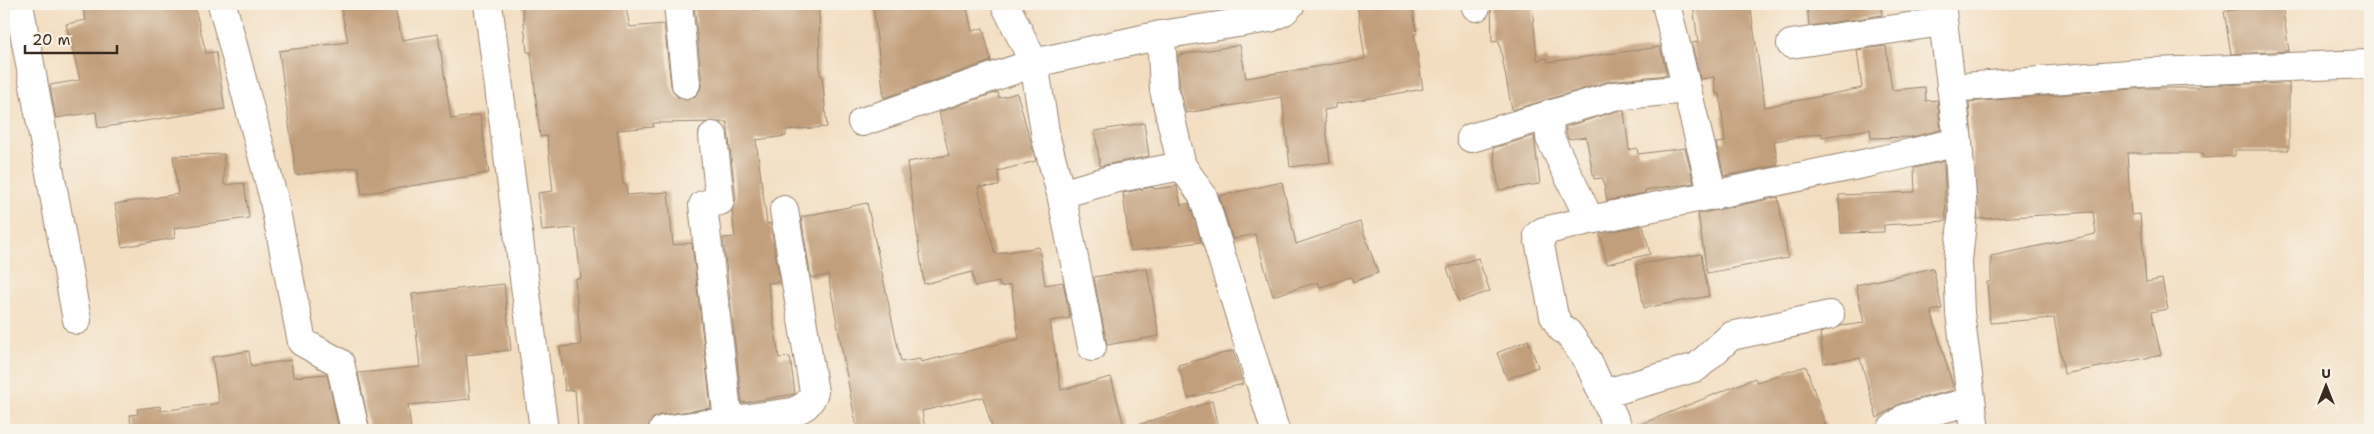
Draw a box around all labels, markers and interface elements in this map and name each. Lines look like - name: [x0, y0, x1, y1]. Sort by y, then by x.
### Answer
- scale bar: [25, 22, 118, 54]
- text: 20 m: [32, 30, 71, 50]
- north arrow: [2302, 362, 2352, 412]
- text: U: [2321, 364, 2331, 382]

